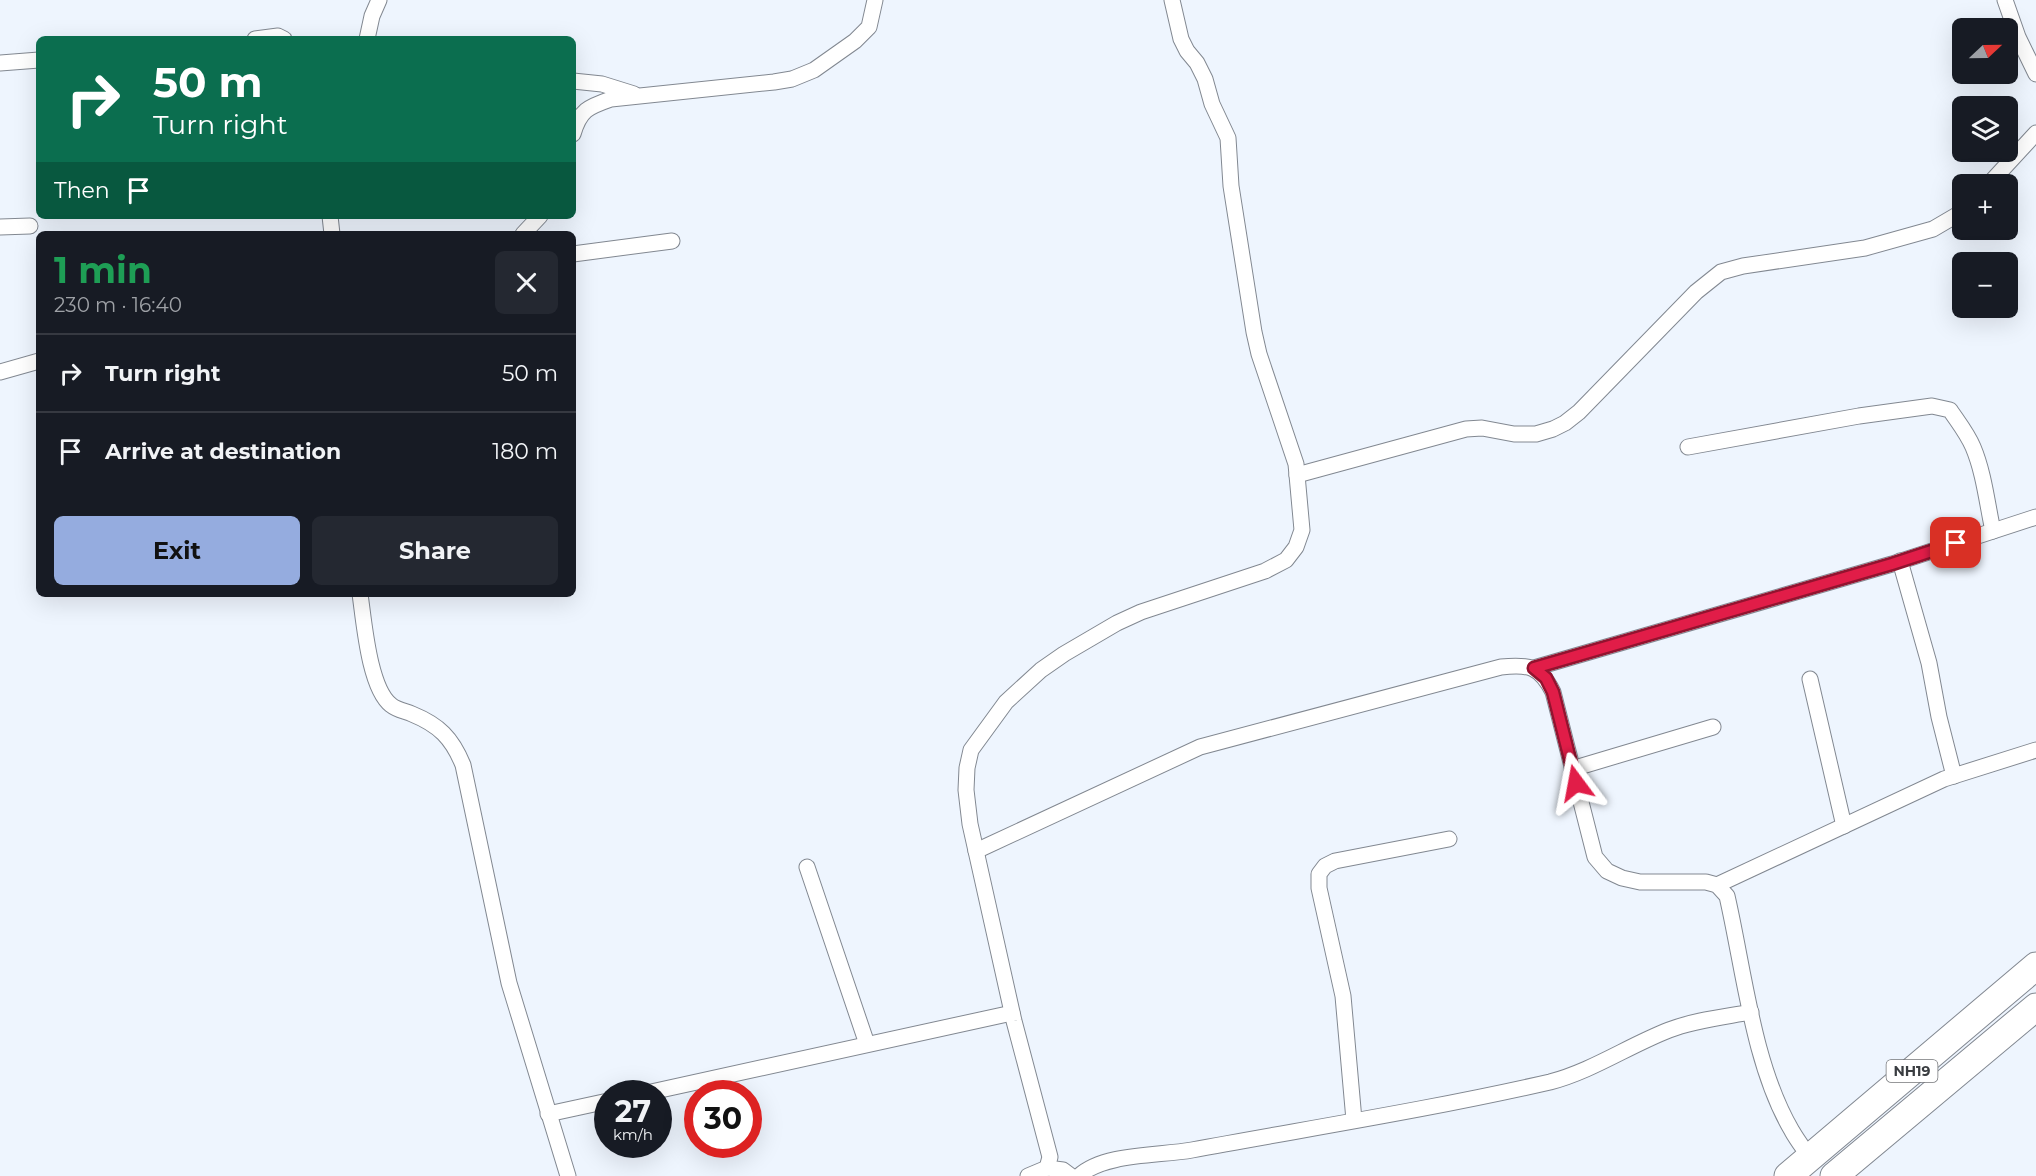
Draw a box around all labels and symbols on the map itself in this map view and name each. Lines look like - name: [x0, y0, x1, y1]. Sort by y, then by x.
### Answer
- north arrow: [1952, 18, 2018, 84]
- pin: [1930, 517, 1981, 568]
- position arrow: [1544, 751, 1608, 815]
- road number: NH19: [1886, 1060, 1938, 1082]
- speed limit sign: 30: [684, 1080, 762, 1158]

